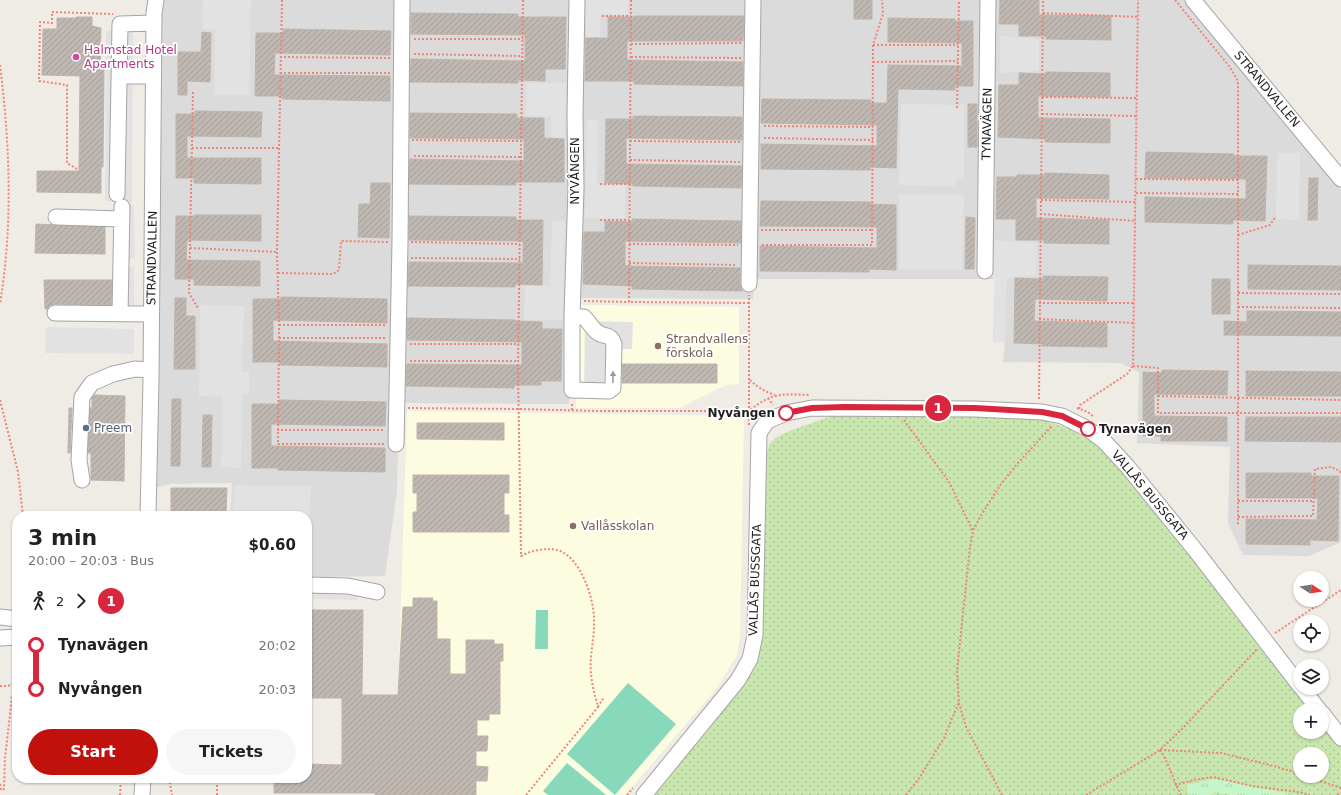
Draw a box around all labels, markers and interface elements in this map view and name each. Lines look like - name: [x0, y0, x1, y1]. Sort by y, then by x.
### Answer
- place label: Halmstad Hotel Apartments: [84, 43, 177, 71]
- street label: STRANDVALLEN: [1231, 48, 1303, 130]
- marker: Halmstad Hotel Apartments: [71, 52, 81, 62]
- street label: TYNAVÄGEN: [978, 88, 995, 161]
- street label: NYVÅNGEN: [567, 137, 582, 205]
- street label: STRANDVALLEN: [144, 211, 160, 305]
- place label: Strandvallens förskola: [666, 332, 748, 360]
- marker: Strandvallens förskola: [653, 341, 663, 351]
- one-way arrow: [610, 370, 616, 383]
- line badge: 1: [925, 395, 951, 421]
- text: 1: [933, 400, 943, 416]
- marker: Nyvången: [778, 405, 794, 421]
- place label: Nyvången: [707, 406, 775, 420]
- place label: Preem: [94, 421, 132, 435]
- marker: Tynavägen: [1080, 421, 1096, 437]
- place label: Tynavägen: [1099, 422, 1171, 436]
- marker: Preem: [81, 423, 91, 433]
- street label: VALLÅS BUSSGATA: [1109, 447, 1193, 543]
- place label: Vallåsskolan: [581, 519, 654, 533]
- marker: Vallåsskolan: [568, 521, 578, 531]
- street label: VALLÅS BUSSGATA: [745, 523, 764, 636]
- text: 3 min: [28, 525, 97, 550]
- text: $0.60: [249, 536, 296, 554]
- text: 20:00 – 20:03 · Bus: [28, 553, 154, 568]
- north arrow: [1293, 571, 1329, 607]
- map controls: [1293, 571, 1329, 783]
- icon: walk: [28, 590, 50, 612]
- icon: forward: [70, 590, 92, 612]
- text: 1: [106, 593, 116, 609]
- text: 2: [56, 594, 64, 609]
- button: locate: [1293, 615, 1329, 651]
- text: Tynavägen: [58, 636, 149, 654]
- text: 20:02: [259, 638, 296, 653]
- button: layers: [1293, 659, 1329, 695]
- text: Nyvången: [58, 680, 143, 698]
- text: 20:03: [259, 682, 296, 697]
- button: +: [1293, 703, 1329, 739]
- button: Start: [28, 729, 158, 775]
- button: Tickets: [166, 729, 296, 775]
- button: −: [1293, 747, 1329, 783]

